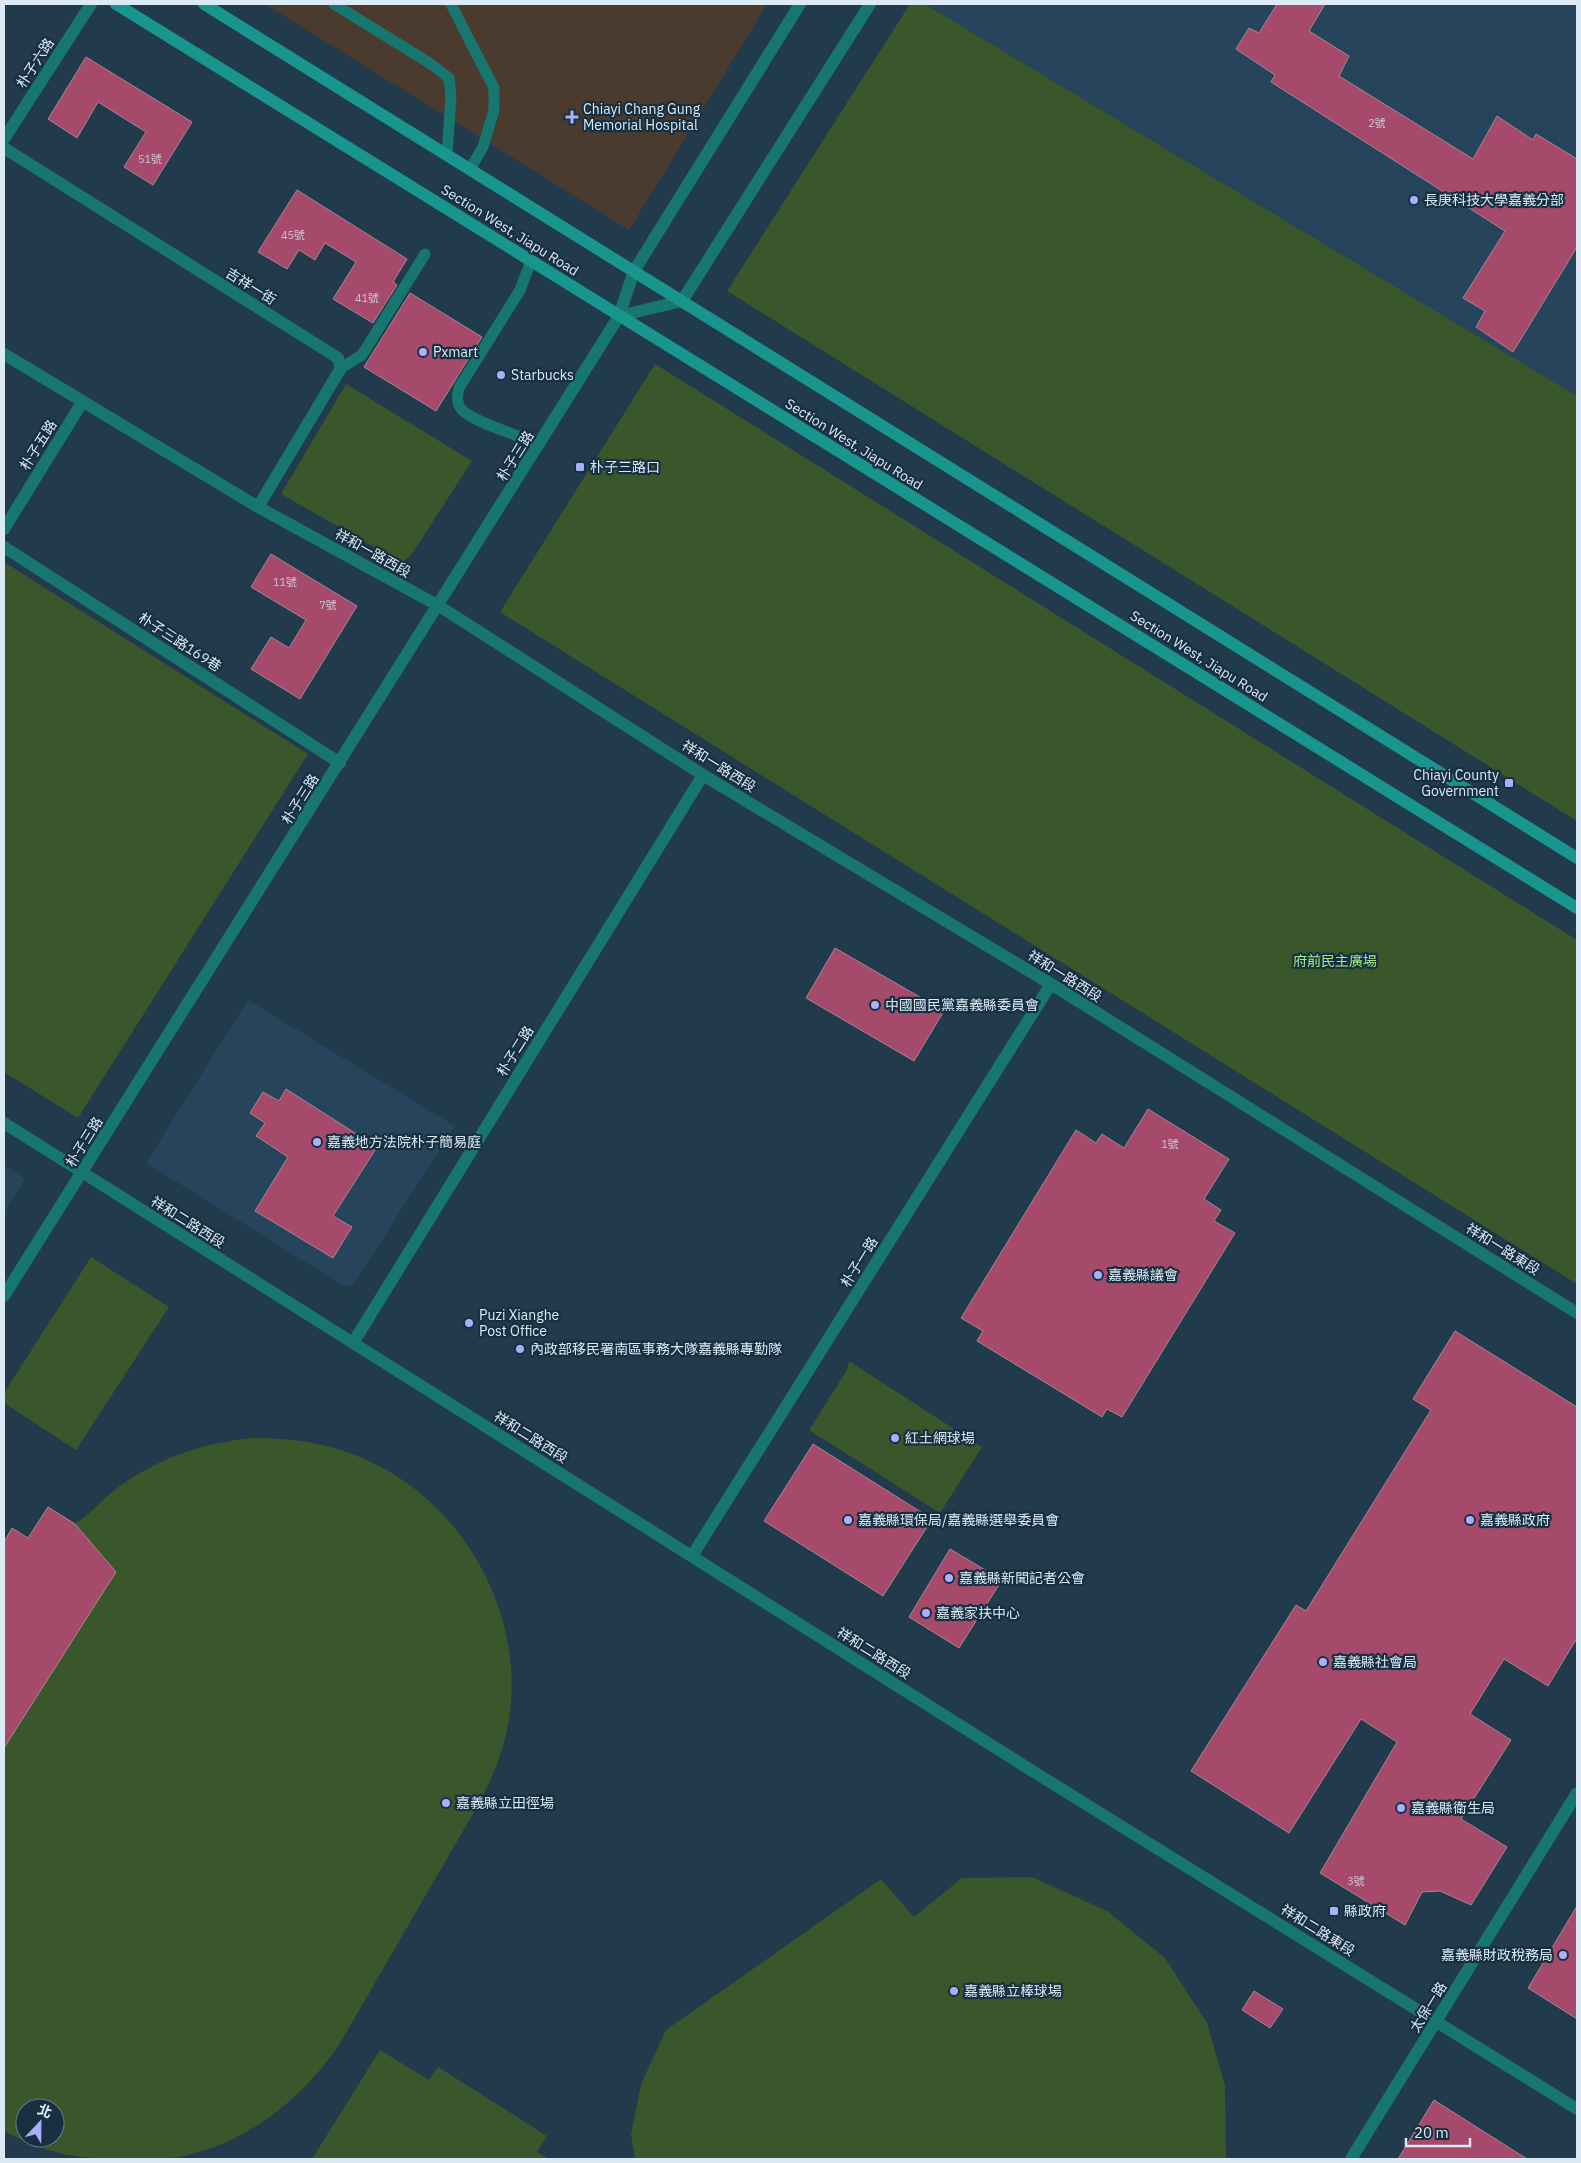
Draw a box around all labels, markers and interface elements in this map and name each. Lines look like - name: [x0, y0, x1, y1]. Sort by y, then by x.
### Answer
- street label: 朴子六路: [12, 35, 58, 91]
- place label: Chiayi Chang Gung Memorial Hospital: [583, 100, 701, 134]
- marker: Chiayi Chang Gung Memorial Hospital: [565, 110, 579, 124]
- house number: 2號: [1368, 116, 1386, 130]
- house number: 51號: [138, 152, 162, 166]
- street label: Section West, Jiapu Road: [438, 180, 582, 280]
- place label: 長庚科技大學嘉義分部: [1424, 191, 1564, 209]
- marker: 長庚科技大學嘉義分部: [1408, 194, 1420, 206]
- house number: 45號: [281, 228, 305, 242]
- street label: 吉祥一街: [222, 264, 280, 308]
- house number: 41號: [355, 291, 379, 305]
- place label: Pxmart: [433, 343, 478, 361]
- marker: Pxmart: [417, 346, 429, 358]
- place label: Starbucks: [511, 366, 574, 384]
- marker: Starbucks: [495, 369, 507, 381]
- street label: Section West, Jiapu Road: [782, 394, 926, 494]
- street label: 朴子五路: [16, 416, 60, 474]
- street label: 朴子三路: [493, 427, 537, 485]
- place label: 朴子三路口: [590, 458, 660, 476]
- marker: 朴子三路口: [574, 461, 586, 473]
- street label: 祥和一路西段: [332, 525, 414, 581]
- house number: 11號: [273, 575, 297, 589]
- house number: 7號: [319, 598, 337, 612]
- street label: Section West, Jiapu Road: [1127, 606, 1271, 706]
- street label: 朴子三路169巷: [135, 609, 225, 675]
- street label: 祥和一路西段: [679, 736, 759, 796]
- place label: Chiayi County Government: [1413, 766, 1499, 800]
- street label: 朴子三路: [278, 770, 322, 828]
- marker: Chiayi County Government: [1503, 777, 1515, 789]
- street label: 祥和一路西段: [1025, 946, 1105, 1006]
- park label: 府前民主廣場: [1293, 952, 1377, 970]
- place label: 中國國民黨嘉義縣委員會: [885, 996, 1039, 1014]
- marker: 中國國民黨嘉義縣委員會: [869, 999, 881, 1011]
- street label: 朴子二路: [493, 1022, 537, 1080]
- street label: 朴子三路: [62, 1113, 106, 1171]
- place label: 嘉義地方法院朴子簡易庭: [327, 1133, 481, 1151]
- marker: 嘉義地方法院朴子簡易庭: [311, 1136, 323, 1148]
- house number: 1號: [1161, 1137, 1179, 1151]
- street label: 祥和二路西段: [148, 1192, 228, 1252]
- street label: 祥和一路東段: [1463, 1219, 1543, 1279]
- street label: 朴子一路: [837, 1233, 881, 1291]
- place label: 嘉義縣議會: [1108, 1266, 1178, 1284]
- marker: 嘉義縣議會: [1092, 1269, 1104, 1281]
- place label: Puzi Xianghe Post Office: [479, 1306, 560, 1340]
- marker: Puzi Xianghe Post Office: [463, 1317, 475, 1329]
- place label: 內政部移民署南區事務大隊嘉義縣專勤隊: [530, 1340, 782, 1358]
- marker: 內政部移民署南區事務大隊嘉義縣專勤隊: [514, 1343, 526, 1355]
- street label: 祥和二路西段: [491, 1407, 571, 1467]
- place label: 紅土網球場: [905, 1429, 975, 1447]
- marker: 紅土網球場: [889, 1432, 901, 1444]
- place label: 嘉義縣環保局/嘉義縣選舉委員會: [858, 1511, 1059, 1529]
- place label: 嘉義縣政府: [1480, 1511, 1550, 1529]
- marker: 嘉義縣環保局/嘉義縣選舉委員會: [842, 1514, 854, 1526]
- marker: 嘉義縣政府: [1464, 1514, 1476, 1526]
- place label: 嘉義縣新聞記者公會: [959, 1569, 1085, 1587]
- marker: 嘉義縣新聞記者公會: [943, 1572, 955, 1584]
- place label: 嘉義家扶中心: [936, 1604, 1020, 1622]
- marker: 嘉義家扶中心: [920, 1607, 932, 1619]
- street label: 祥和二路西段: [834, 1623, 914, 1683]
- place label: 嘉義縣社會局: [1333, 1653, 1417, 1671]
- marker: 嘉義縣社會局: [1317, 1656, 1329, 1668]
- place label: 嘉義縣立田徑場: [456, 1794, 554, 1812]
- marker: 嘉義縣立田徑場: [440, 1797, 452, 1809]
- place label: 嘉義縣衛生局: [1411, 1799, 1495, 1817]
- marker: 嘉義縣衛生局: [1395, 1802, 1407, 1814]
- house number: 3號: [1347, 1874, 1365, 1888]
- street label: 祥和二路東段: [1278, 1900, 1358, 1960]
- place label: 縣政府: [1344, 1902, 1386, 1920]
- marker: 縣政府: [1328, 1905, 1340, 1917]
- place label: 嘉義縣財政稅務局: [1441, 1946, 1553, 1964]
- marker: 嘉義縣財政稅務局: [1557, 1949, 1569, 1961]
- street label: 太保一路: [1406, 1978, 1450, 2036]
- place label: 嘉義縣立棒球場: [964, 1982, 1062, 2000]
- marker: 嘉義縣立棒球場: [948, 1985, 960, 1997]
- north arrow: [15, 2098, 65, 2148]
- text: 北: [35, 2100, 55, 2122]
- scale bar: [1406, 2116, 1470, 2148]
- text: 20 m: [1414, 2123, 1449, 2142]

